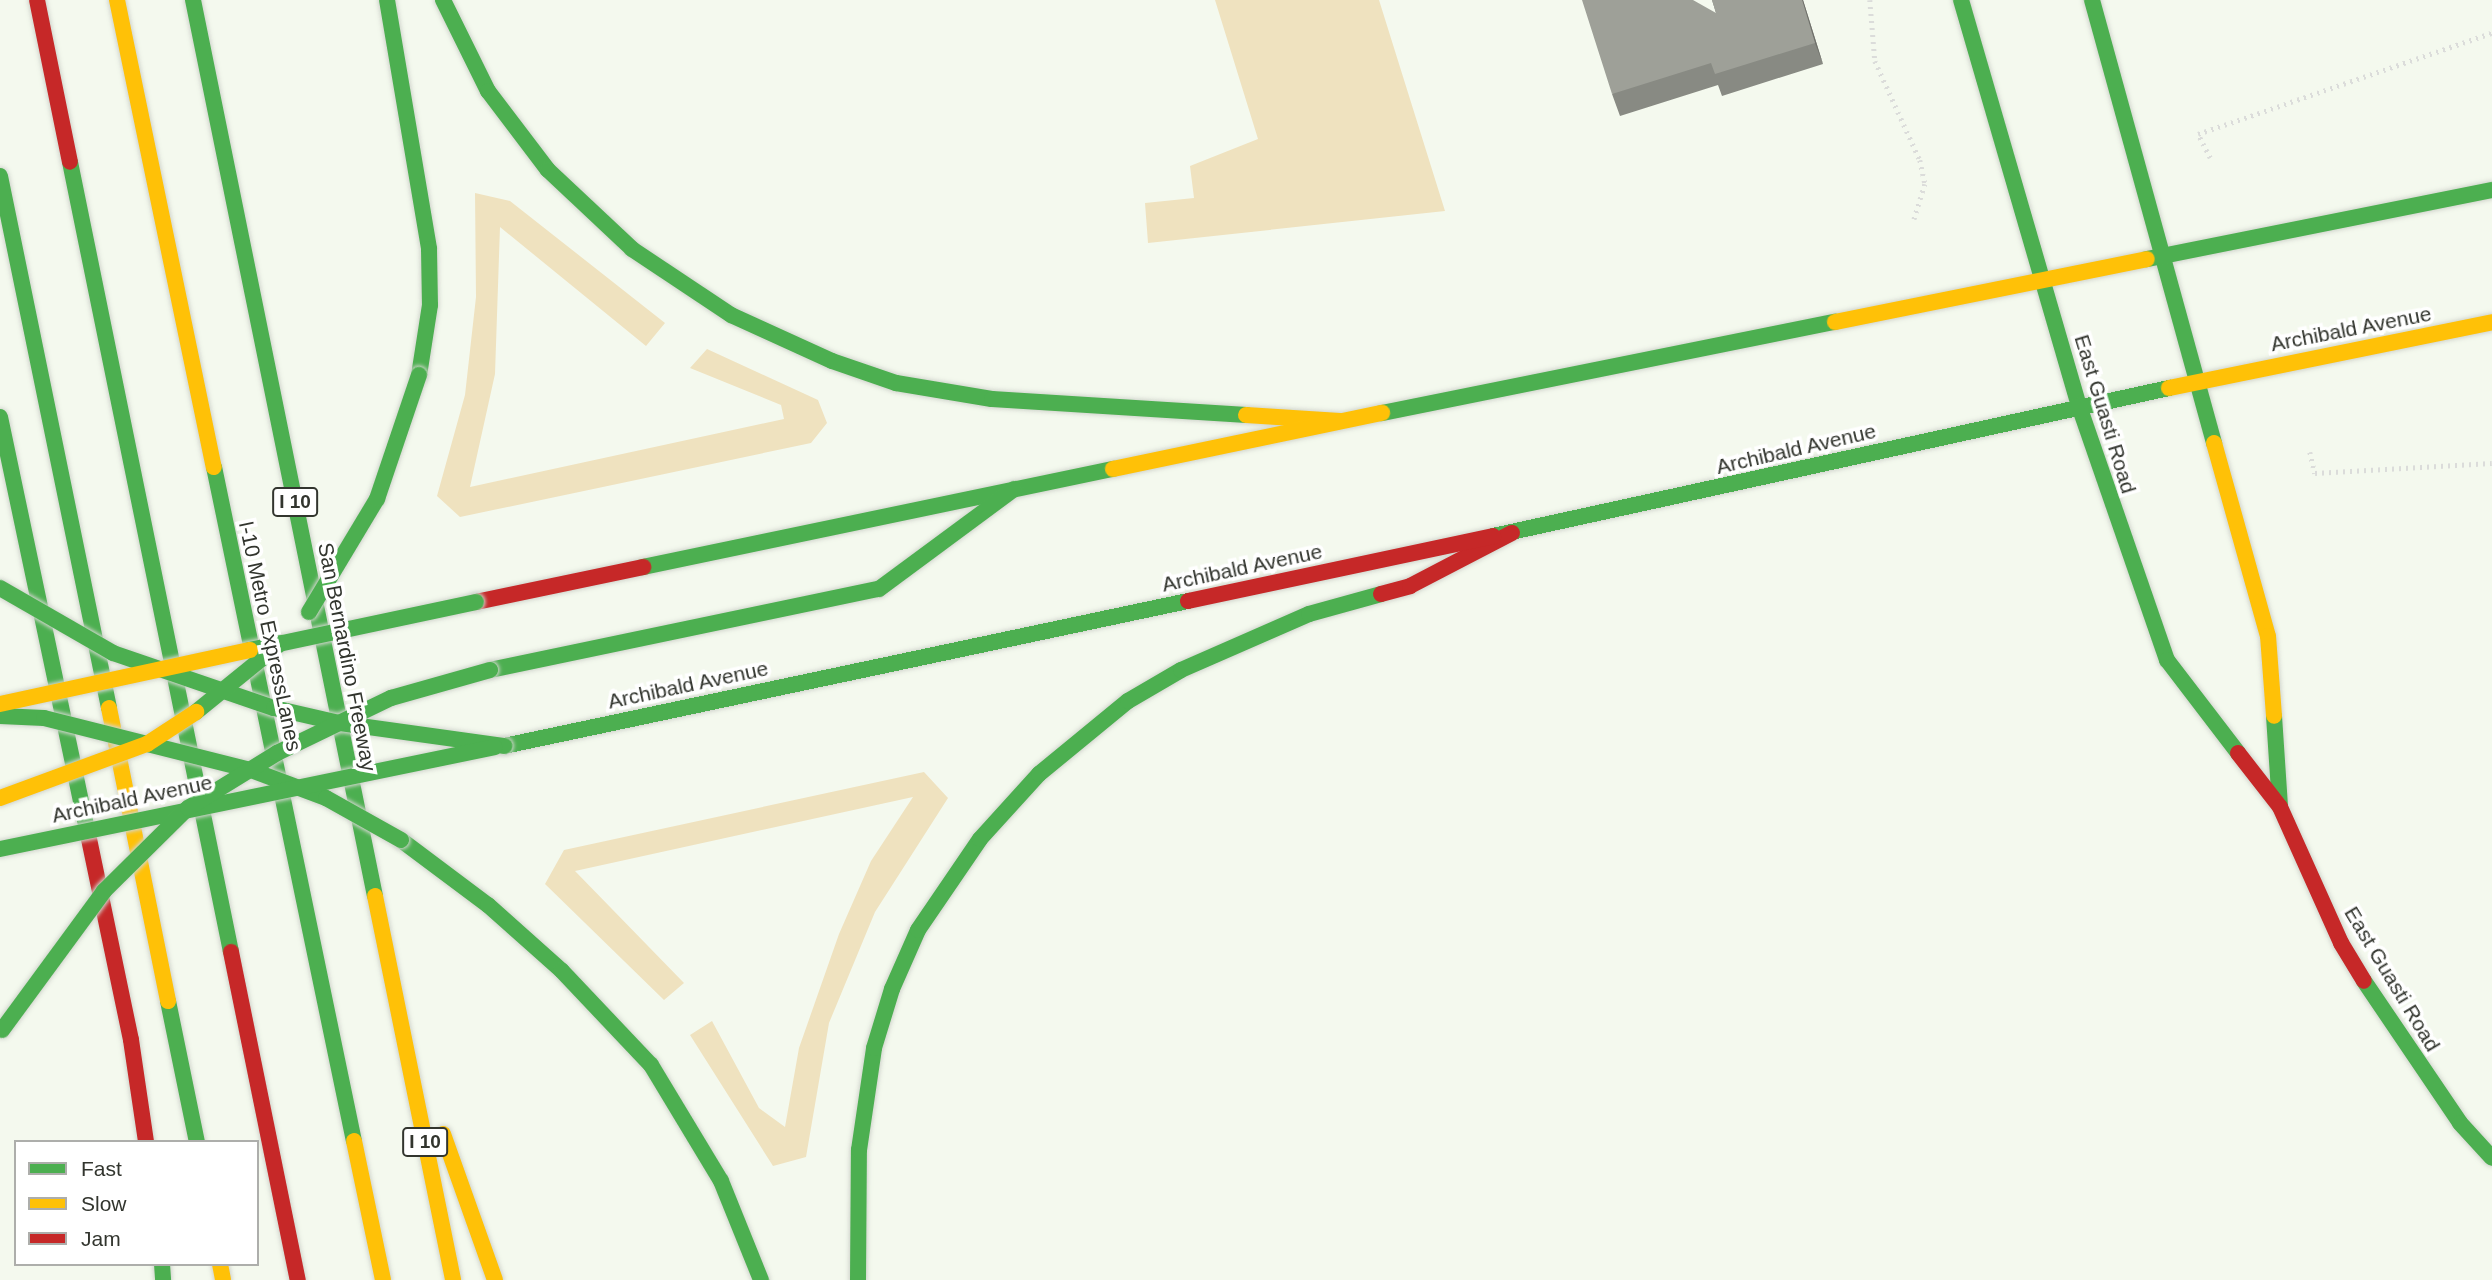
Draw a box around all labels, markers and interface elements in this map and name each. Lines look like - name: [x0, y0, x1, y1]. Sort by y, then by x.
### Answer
- street label: Archibald Avenue: [2268, 301, 2434, 357]
- street label: East Guasti Road: [2069, 332, 2141, 496]
- street label: Archibald Avenue: [1713, 418, 1879, 480]
- road number: I 10: [270, 486, 320, 517]
- street label: I-10 Metro ExpressLanes: [233, 519, 307, 753]
- street label: Archibald Avenue: [1159, 539, 1325, 597]
- street label: San Bernardino Freeway: [312, 541, 382, 773]
- street label: Archibald Avenue: [605, 656, 771, 714]
- street label: Archibald Avenue: [49, 770, 215, 828]
- street label: East Guasti Road: [2339, 902, 2445, 1056]
- road number: I 10: [400, 1126, 450, 1158]
- legend: [14, 1140, 259, 1266]
- text: Fast: [81, 1157, 122, 1180]
- text: Slow: [81, 1192, 127, 1215]
- text: Jam: [81, 1227, 121, 1250]

